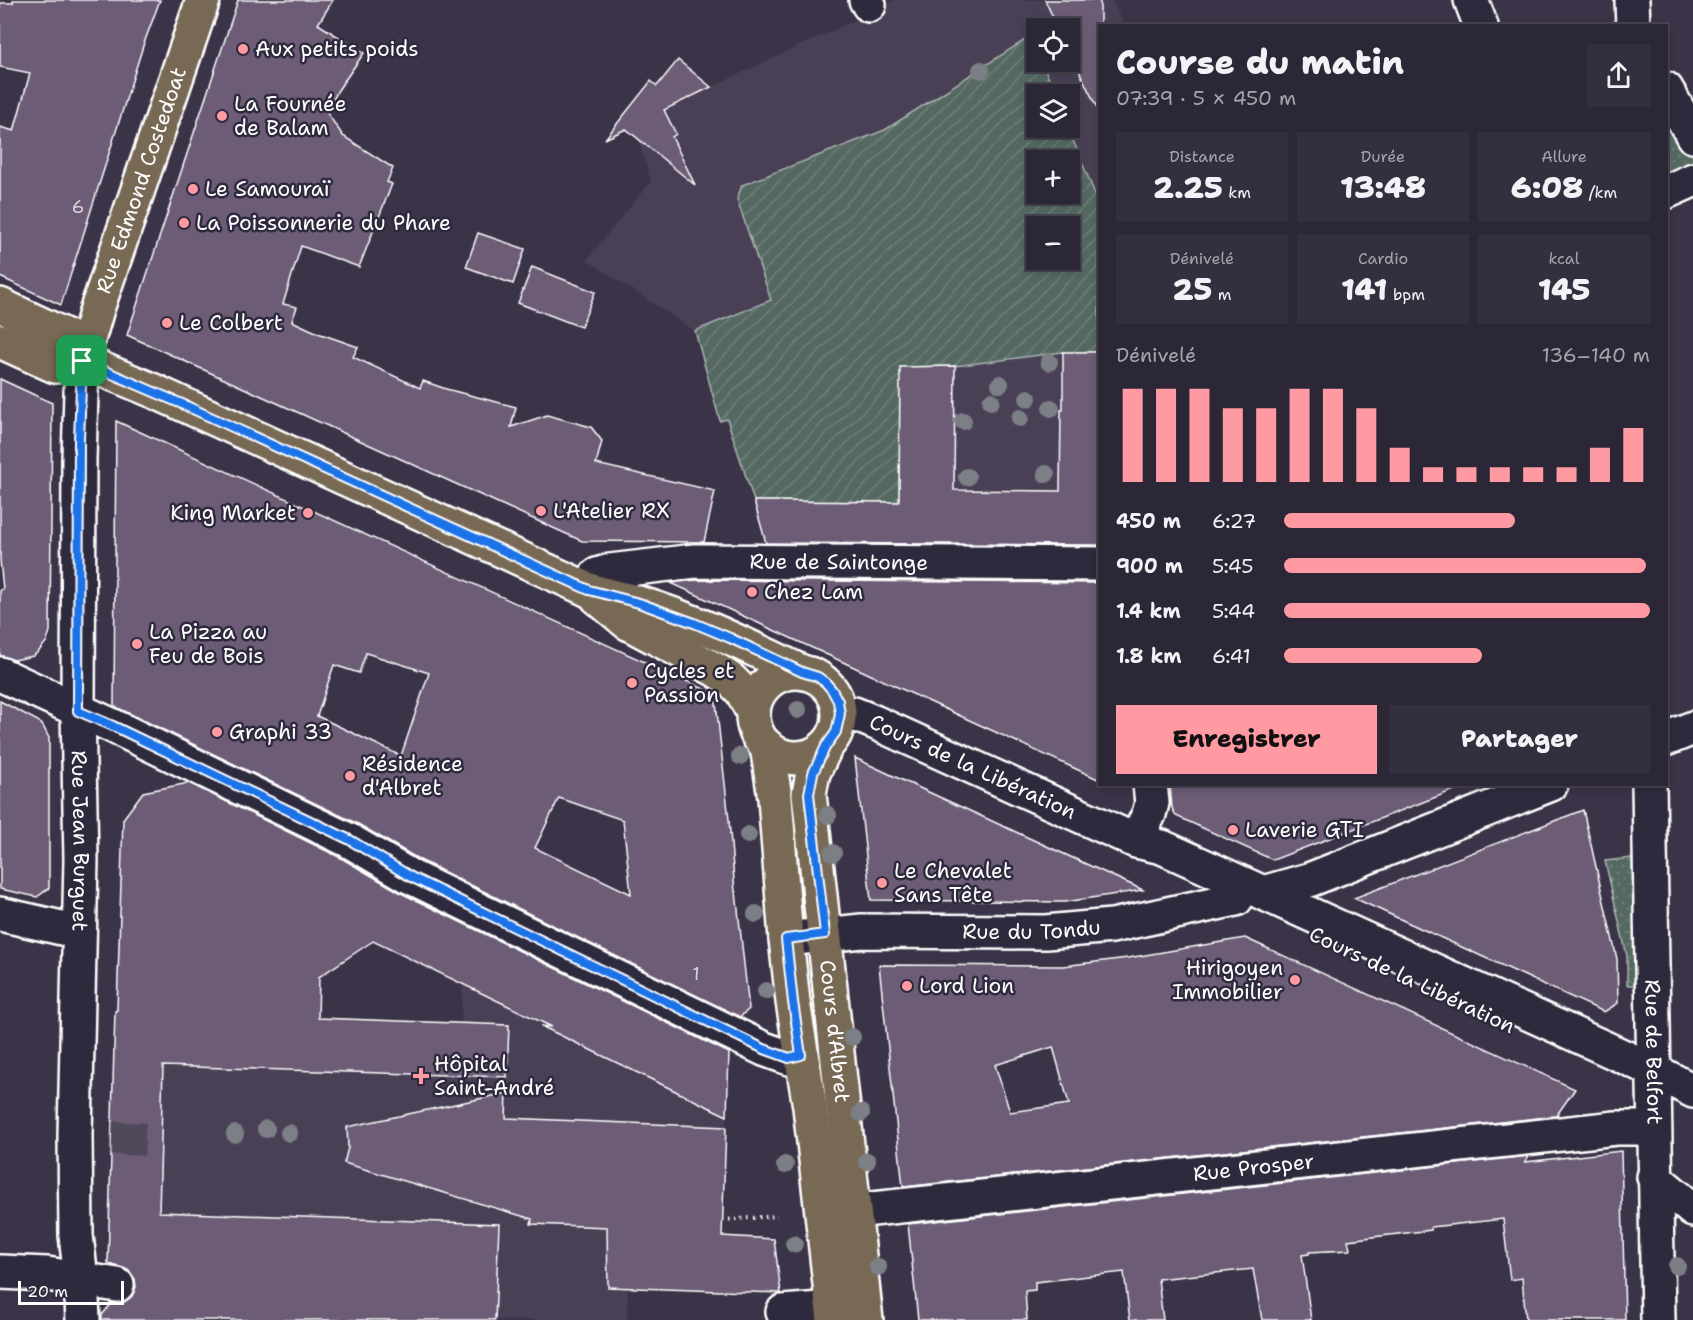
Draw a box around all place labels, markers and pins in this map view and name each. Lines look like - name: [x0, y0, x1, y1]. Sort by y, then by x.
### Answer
- place label: Aux petits poids: [255, 35, 419, 63]
- marker: Aux petits poids: [236, 42, 250, 56]
- place label: La Fournée de Balam: [234, 90, 347, 142]
- marker: La Fournée de Balam: [215, 109, 229, 123]
- place label: Le Samouraï: [205, 175, 331, 203]
- marker: Le Samouraï: [186, 182, 200, 196]
- place label: La Poissonnerie du Phare: [196, 209, 451, 237]
- marker: La Poissonnerie du Phare: [177, 216, 191, 230]
- place label: Le Colbert: [179, 309, 283, 337]
- marker: Le Colbert: [160, 316, 174, 330]
- pin: [56, 335, 107, 386]
- place label: L'Atelier RX: [553, 497, 670, 525]
- place label: King Market: [170, 499, 296, 527]
- marker: L'Atelier RX: [534, 504, 548, 518]
- marker: King Market: [301, 506, 315, 520]
- place label: Chez Lam: [764, 578, 863, 606]
- marker: Chez Lam: [745, 585, 759, 599]
- place label: La Pizza au Feu de Bois: [149, 618, 267, 670]
- marker: La Pizza au Feu de Bois: [130, 637, 144, 651]
- place label: Cycles et Passion: [644, 657, 735, 709]
- marker: Cycles et Passion: [625, 676, 639, 690]
- place label: Graphi 33: [229, 718, 332, 746]
- marker: Graphi 33: [210, 725, 224, 739]
- place label: Résidence d'Albret: [362, 750, 463, 802]
- marker: Résidence d'Albret: [343, 769, 357, 783]
- place label: Laverie GTI: [1245, 816, 1364, 844]
- marker: Laverie GTI: [1226, 823, 1240, 837]
- place label: Le Chevalet Sans Tête: [894, 857, 1012, 909]
- marker: Le Chevalet Sans Tête: [875, 876, 889, 890]
- place label: Hirigoyen Immobilier: [1172, 954, 1283, 1006]
- place label: Lord Lion: [919, 972, 1014, 1000]
- marker: Hirigoyen Immobilier: [1288, 973, 1302, 987]
- marker: Lord Lion: [900, 979, 914, 993]
- place label: Hôpital Saint-André: [434, 1050, 555, 1102]
- marker: Hôpital Saint-André: [412, 1067, 430, 1085]

